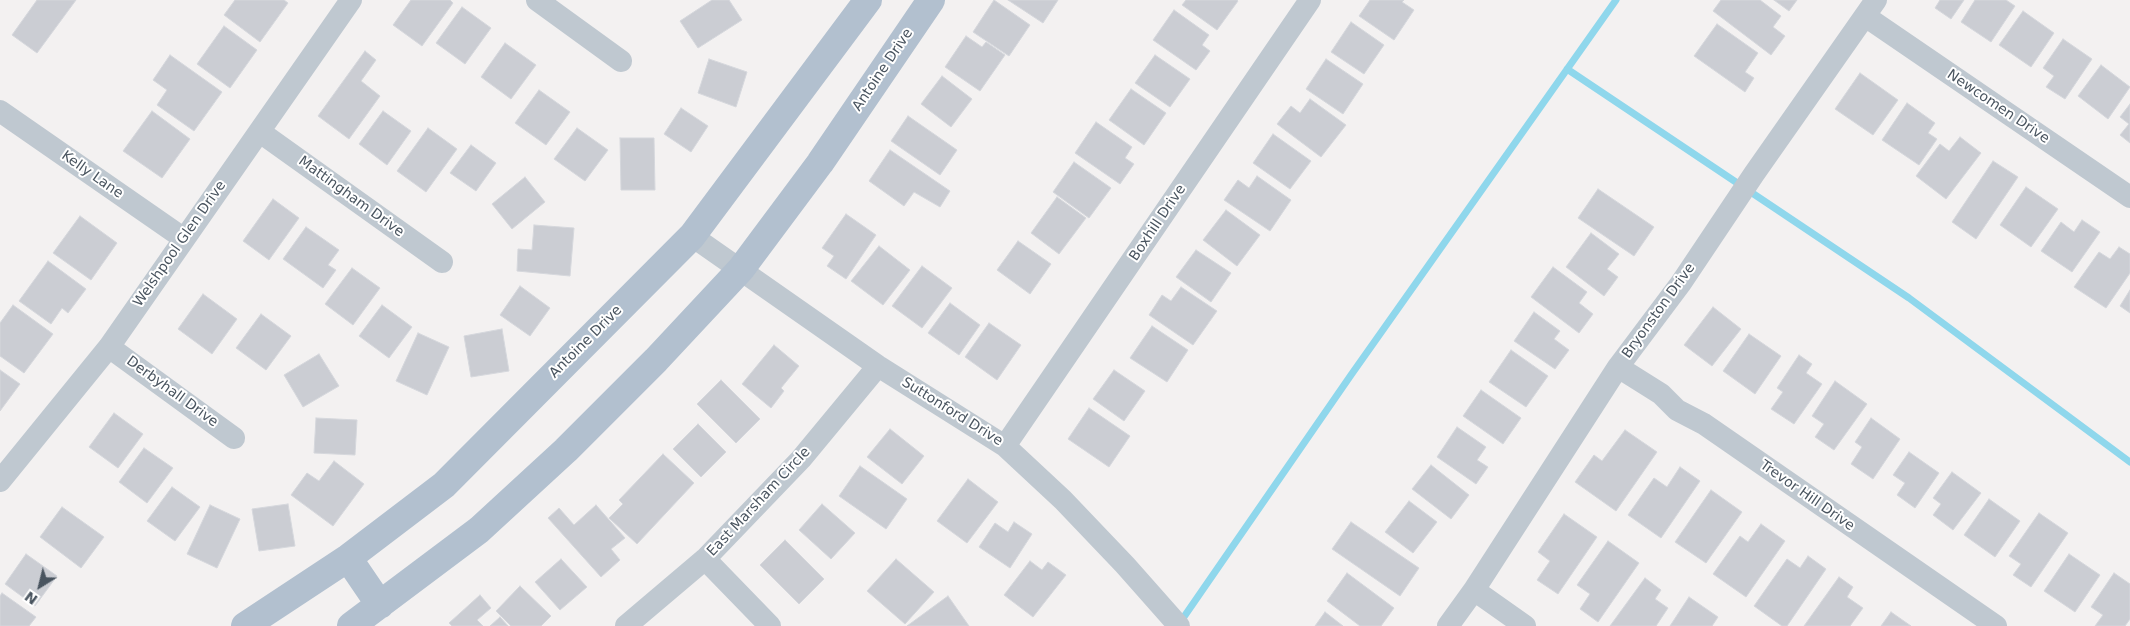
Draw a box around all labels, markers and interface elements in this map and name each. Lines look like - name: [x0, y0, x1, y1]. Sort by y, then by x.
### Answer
- street label: Antoine Drive: [849, 26, 917, 114]
- street label: Newcomen Drive: [1944, 67, 2052, 147]
- street label: Kelly Lane: [58, 148, 126, 202]
- street label: Mattingham Drive: [295, 153, 407, 241]
- street label: Welshpool Glen Drive: [130, 178, 230, 310]
- street label: Boxhill Drive: [1126, 182, 1190, 264]
- street label: Bryonston Drive: [1619, 260, 1699, 362]
- street label: Antoine Drive: [546, 302, 626, 382]
- street label: Derbyhall Drive: [123, 353, 221, 431]
- street label: Suttonford Drive: [898, 374, 1006, 450]
- street label: East Marsham Circle: [704, 444, 814, 560]
- street label: Trevor Hill Drive: [1756, 457, 1858, 535]
- north arrow: [15, 561, 65, 611]
- text: N: [22, 588, 41, 608]

